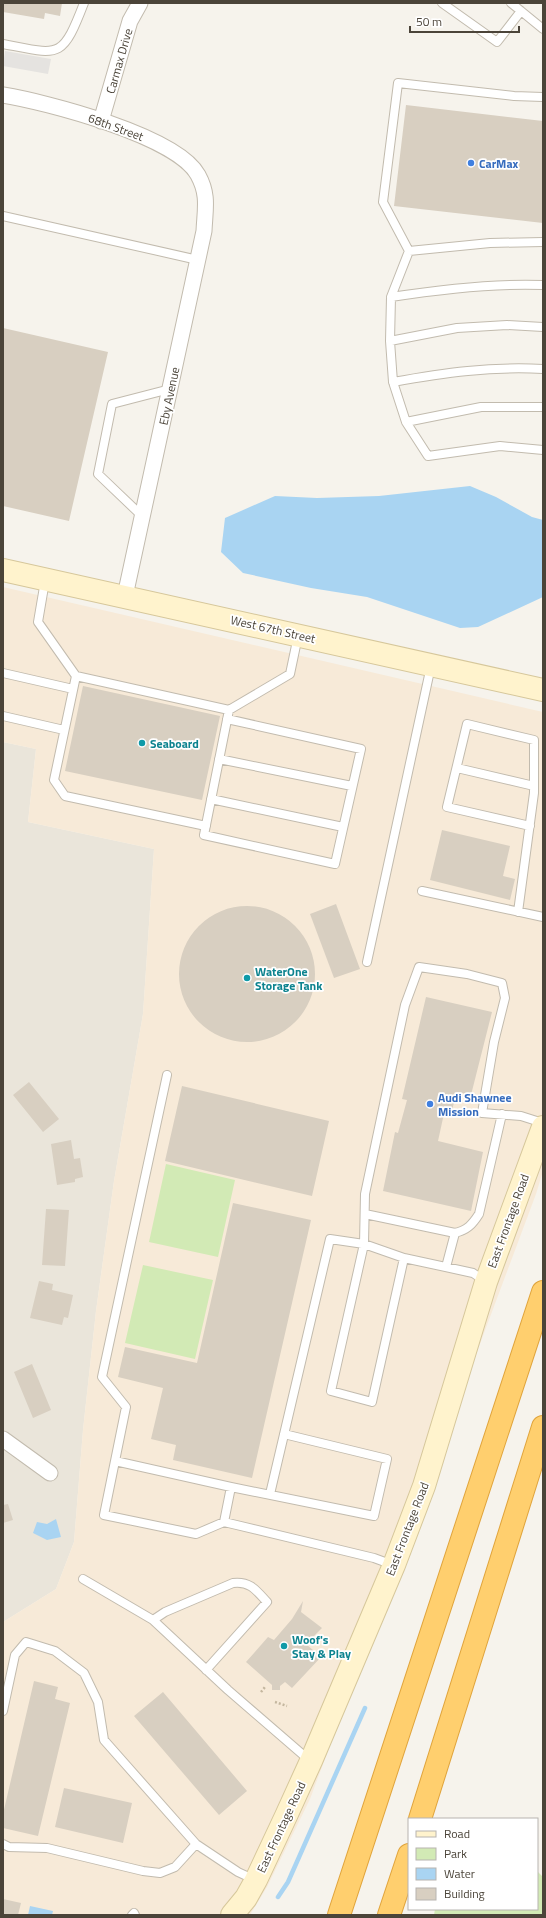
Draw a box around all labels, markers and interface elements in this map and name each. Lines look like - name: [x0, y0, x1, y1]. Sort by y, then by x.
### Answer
- scale bar: [410, 8, 519, 34]
- text: 50 m: [416, 12, 442, 31]
- street label: Carmax Drive: [101, 26, 137, 96]
- street label: 68th Street: [86, 108, 147, 146]
- place label: CarMax: [479, 154, 519, 173]
- marker: CarMax: [466, 158, 476, 168]
- street label: Eby Avenue: [154, 365, 184, 427]
- street label: West 67th Street: [229, 610, 318, 648]
- place label: Seaboard: [150, 734, 199, 753]
- marker: Seaboard: [137, 738, 147, 748]
- place label: WaterOne Storage Tank: [255, 962, 323, 995]
- marker: WaterOne Storage Tank: [242, 973, 252, 983]
- place label: Audi Shawnee Mission: [438, 1088, 512, 1121]
- marker: Audi Shawnee Mission: [425, 1099, 435, 1109]
- street label: East Frontage Road: [482, 1171, 534, 1271]
- street label: East Frontage Road: [380, 1479, 434, 1579]
- place label: Woof's Stay & Play: [292, 1630, 351, 1663]
- marker: Woof's Stay & Play: [279, 1641, 289, 1651]
- street label: East Frontage Road: [251, 1778, 311, 1876]
- legend: [408, 1818, 538, 1910]
- text: Road: [444, 1824, 470, 1843]
- text: Park: [444, 1844, 467, 1863]
- text: Water: [444, 1864, 475, 1883]
- text: Building: [444, 1884, 485, 1903]

